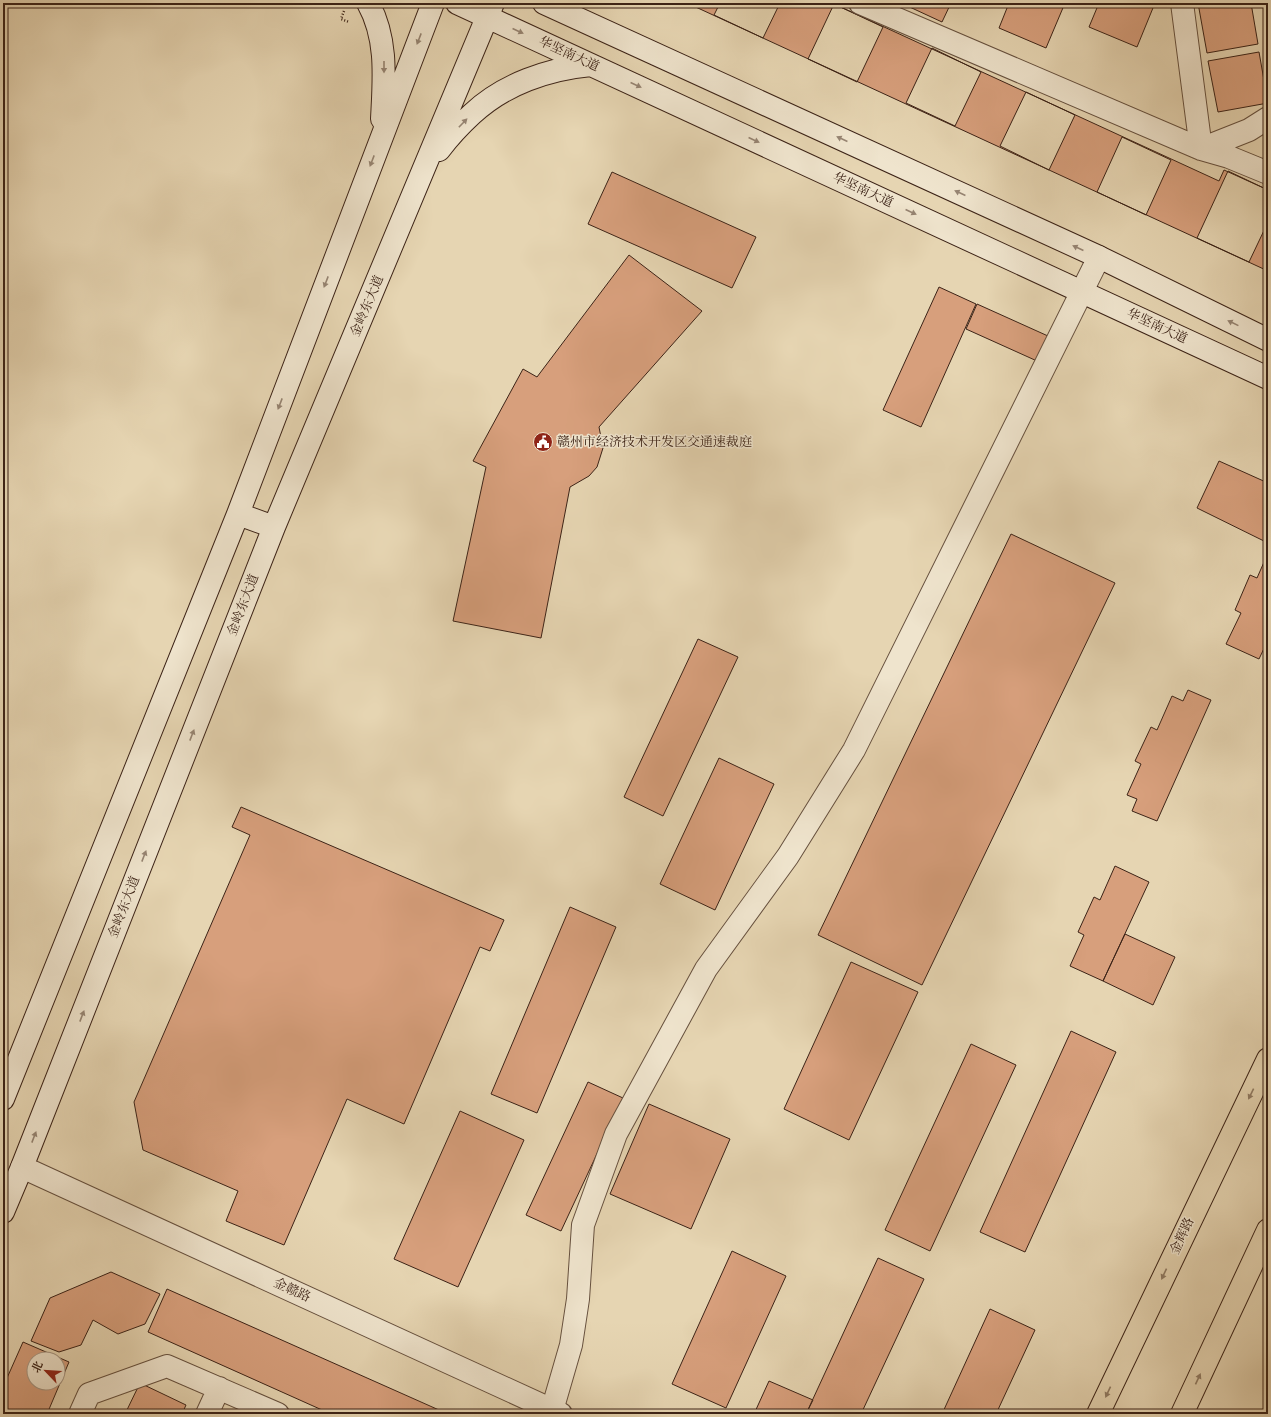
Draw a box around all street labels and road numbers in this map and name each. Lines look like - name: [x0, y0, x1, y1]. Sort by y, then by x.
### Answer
- street label: 华坚南大道: [536, 32, 602, 76]
- street label: 华坚南大道: [830, 168, 896, 212]
- street label: 金岭东大道: [346, 273, 388, 339]
- street label: 华坚南大道: [1124, 304, 1190, 348]
- street label: 金岭东大道: [223, 571, 263, 639]
- street label: 金岭东大道: [104, 873, 144, 941]
- street label: 金辉路: [1166, 1215, 1198, 1257]
- street label: 金赣路: [271, 1274, 313, 1306]

